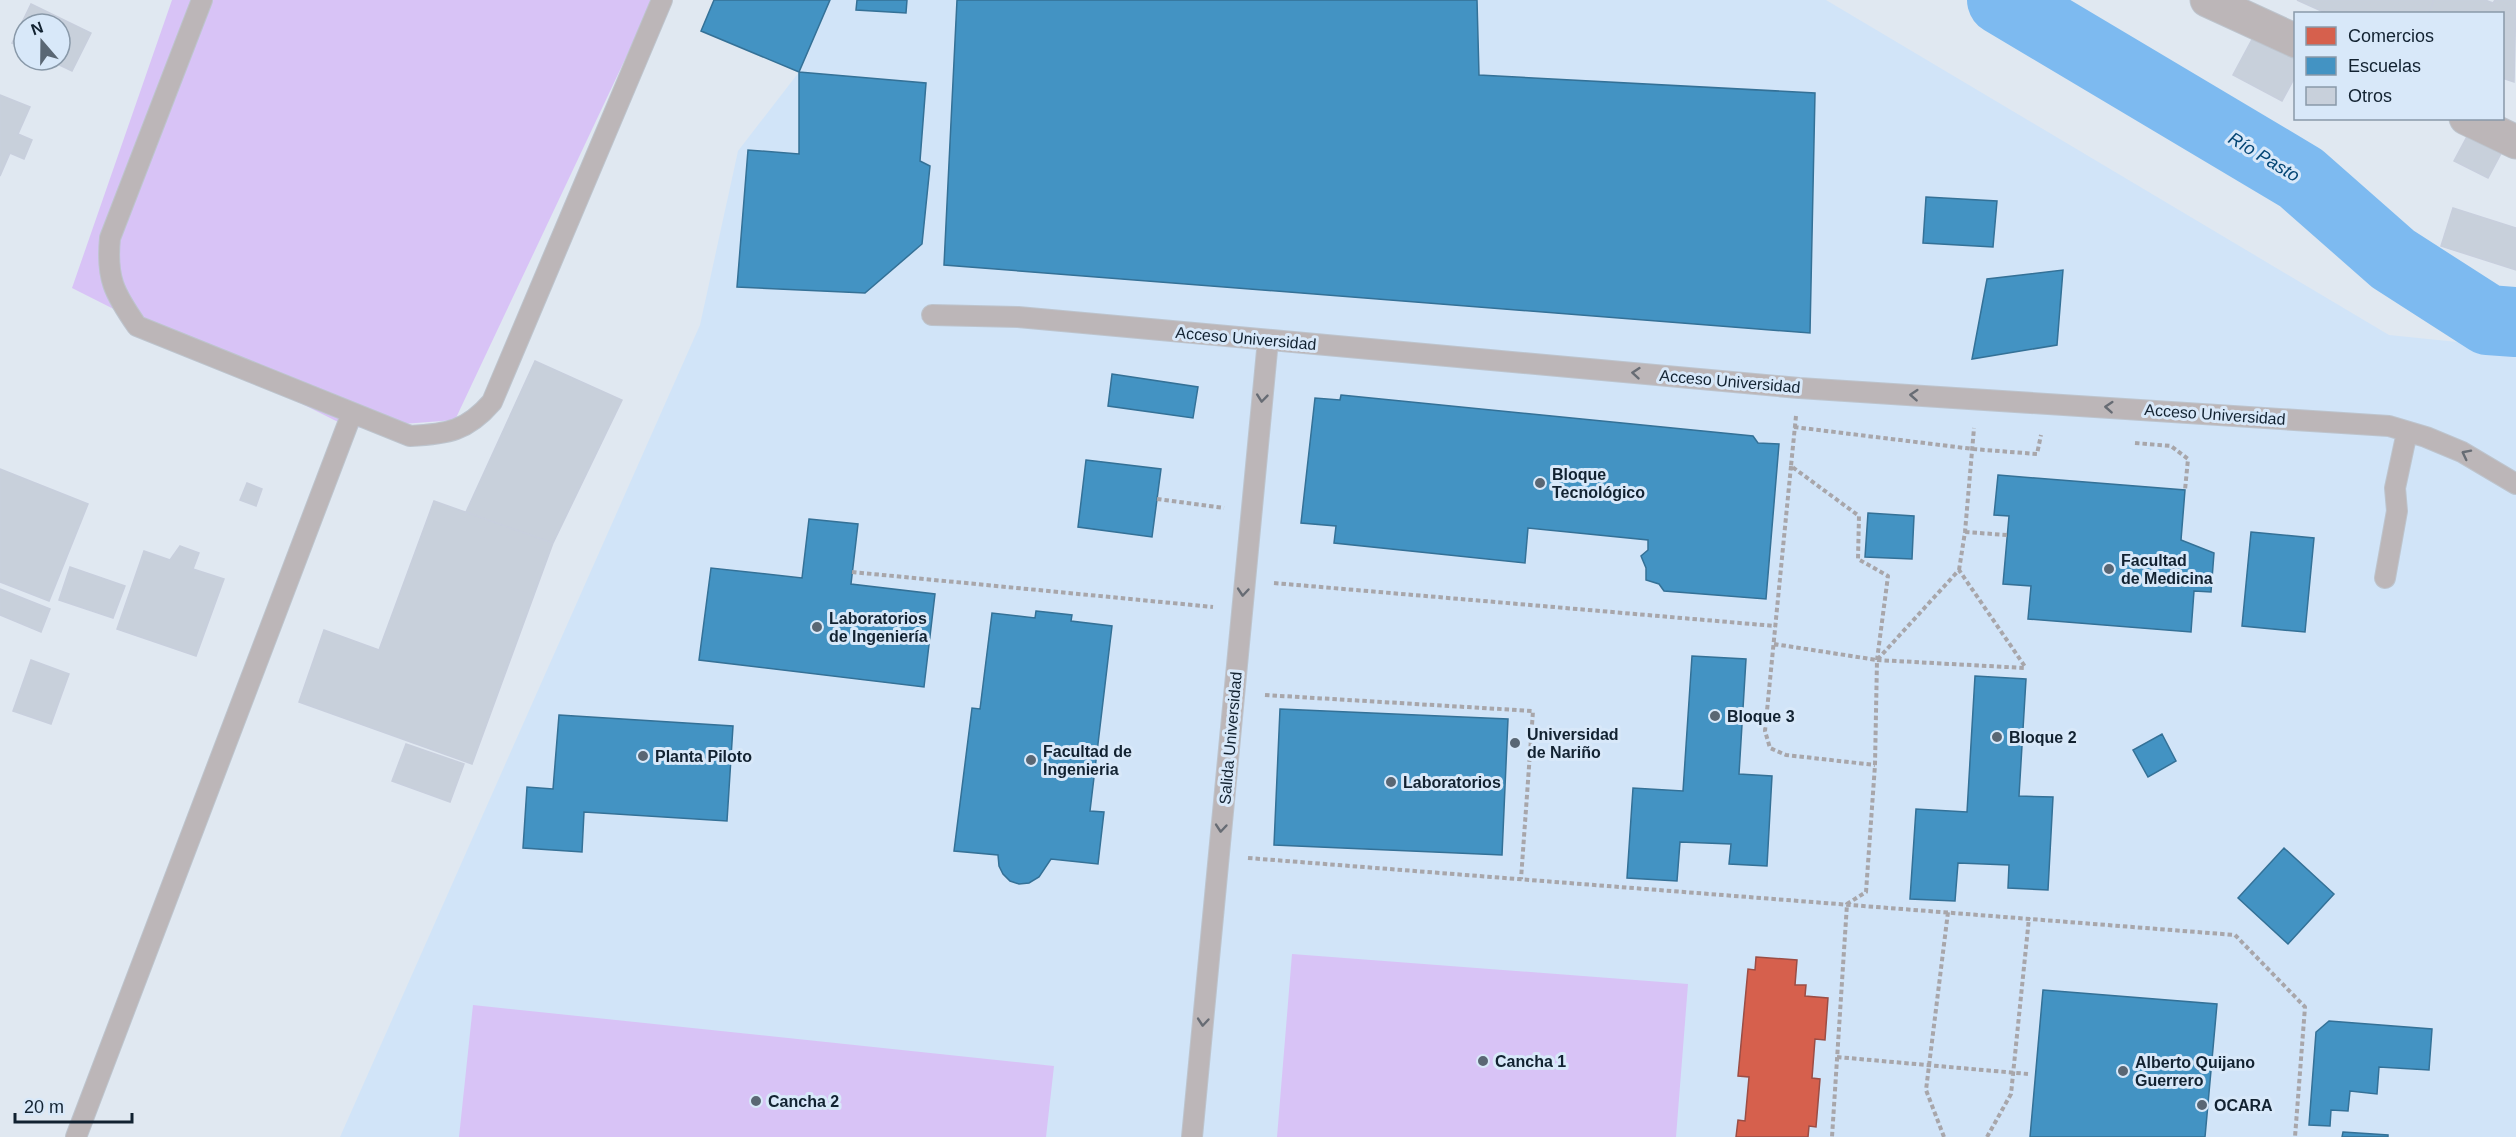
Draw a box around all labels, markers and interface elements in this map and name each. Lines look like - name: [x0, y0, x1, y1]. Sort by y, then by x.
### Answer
- north arrow: [12, 12, 72, 72]
- legend: [2294, 12, 2504, 120]
- text: N: [29, 18, 45, 38]
- text: Comercios: [2348, 26, 2434, 46]
- text: Escuelas: [2348, 56, 2421, 76]
- text: Otros: [2348, 86, 2392, 106]
- water label: Río Pasto: [2225, 128, 2303, 186]
- street label: Acceso Universidad: [1175, 324, 1317, 353]
- one-way arrow: [1631, 367, 1640, 380]
- street label: Acceso Universidad: [1659, 367, 1801, 396]
- one-way arrow: [1909, 389, 1918, 402]
- one-way arrow: [1256, 393, 1269, 403]
- one-way arrow: [2104, 401, 2113, 414]
- street label: Acceso Universidad: [2144, 401, 2286, 428]
- one-way arrow: [2461, 450, 2472, 462]
- place label: Bloque Tecnológico: [1552, 466, 1645, 501]
- marker: Bloque Tecnológico: [1533, 476, 1547, 490]
- place label: Facultad de Medicina: [2121, 552, 2213, 587]
- marker: Facultad de Medicina: [2102, 562, 2116, 576]
- one-way arrow: [1237, 588, 1250, 597]
- place label: Laboratorios de Ingeniería: [829, 610, 928, 645]
- marker: Laboratorios de Ingeniería: [810, 620, 824, 634]
- street label: Salida Universidad: [1216, 671, 1245, 805]
- place label: Bloque 3: [1727, 708, 1795, 725]
- marker: Bloque 3: [1708, 709, 1722, 723]
- place label: Universidad de Nariño: [1527, 726, 1619, 761]
- place label: Bloque 2: [2009, 729, 2077, 746]
- marker: Bloque 2: [1990, 730, 2004, 744]
- marker: Universidad de Nariño: [1508, 736, 1522, 750]
- place label: Facultad de Ingenieria: [1043, 743, 1132, 778]
- place label: Planta Piloto: [655, 748, 752, 765]
- marker: Planta Piloto: [636, 749, 650, 763]
- marker: Facultad de Ingenieria: [1024, 753, 1038, 767]
- place label: Laboratorios: [1403, 774, 1501, 791]
- marker: Laboratorios: [1384, 775, 1398, 789]
- one-way arrow: [1215, 823, 1228, 833]
- one-way arrow: [1197, 1018, 1210, 1027]
- place label: Cancha 1: [1495, 1053, 1566, 1070]
- marker: Cancha 1: [1476, 1054, 1490, 1068]
- place label: Alberto Quijano Guerrero: [2135, 1054, 2255, 1089]
- marker: Alberto Quijano Guerrero: [2116, 1064, 2130, 1078]
- scale bar: [15, 1086, 132, 1124]
- place label: Cancha 2: [768, 1093, 839, 1110]
- marker: Cancha 2: [749, 1094, 763, 1108]
- text: 20 m: [24, 1097, 64, 1117]
- place label: OCARA: [2214, 1097, 2273, 1114]
- marker: OCARA: [2195, 1098, 2209, 1112]

